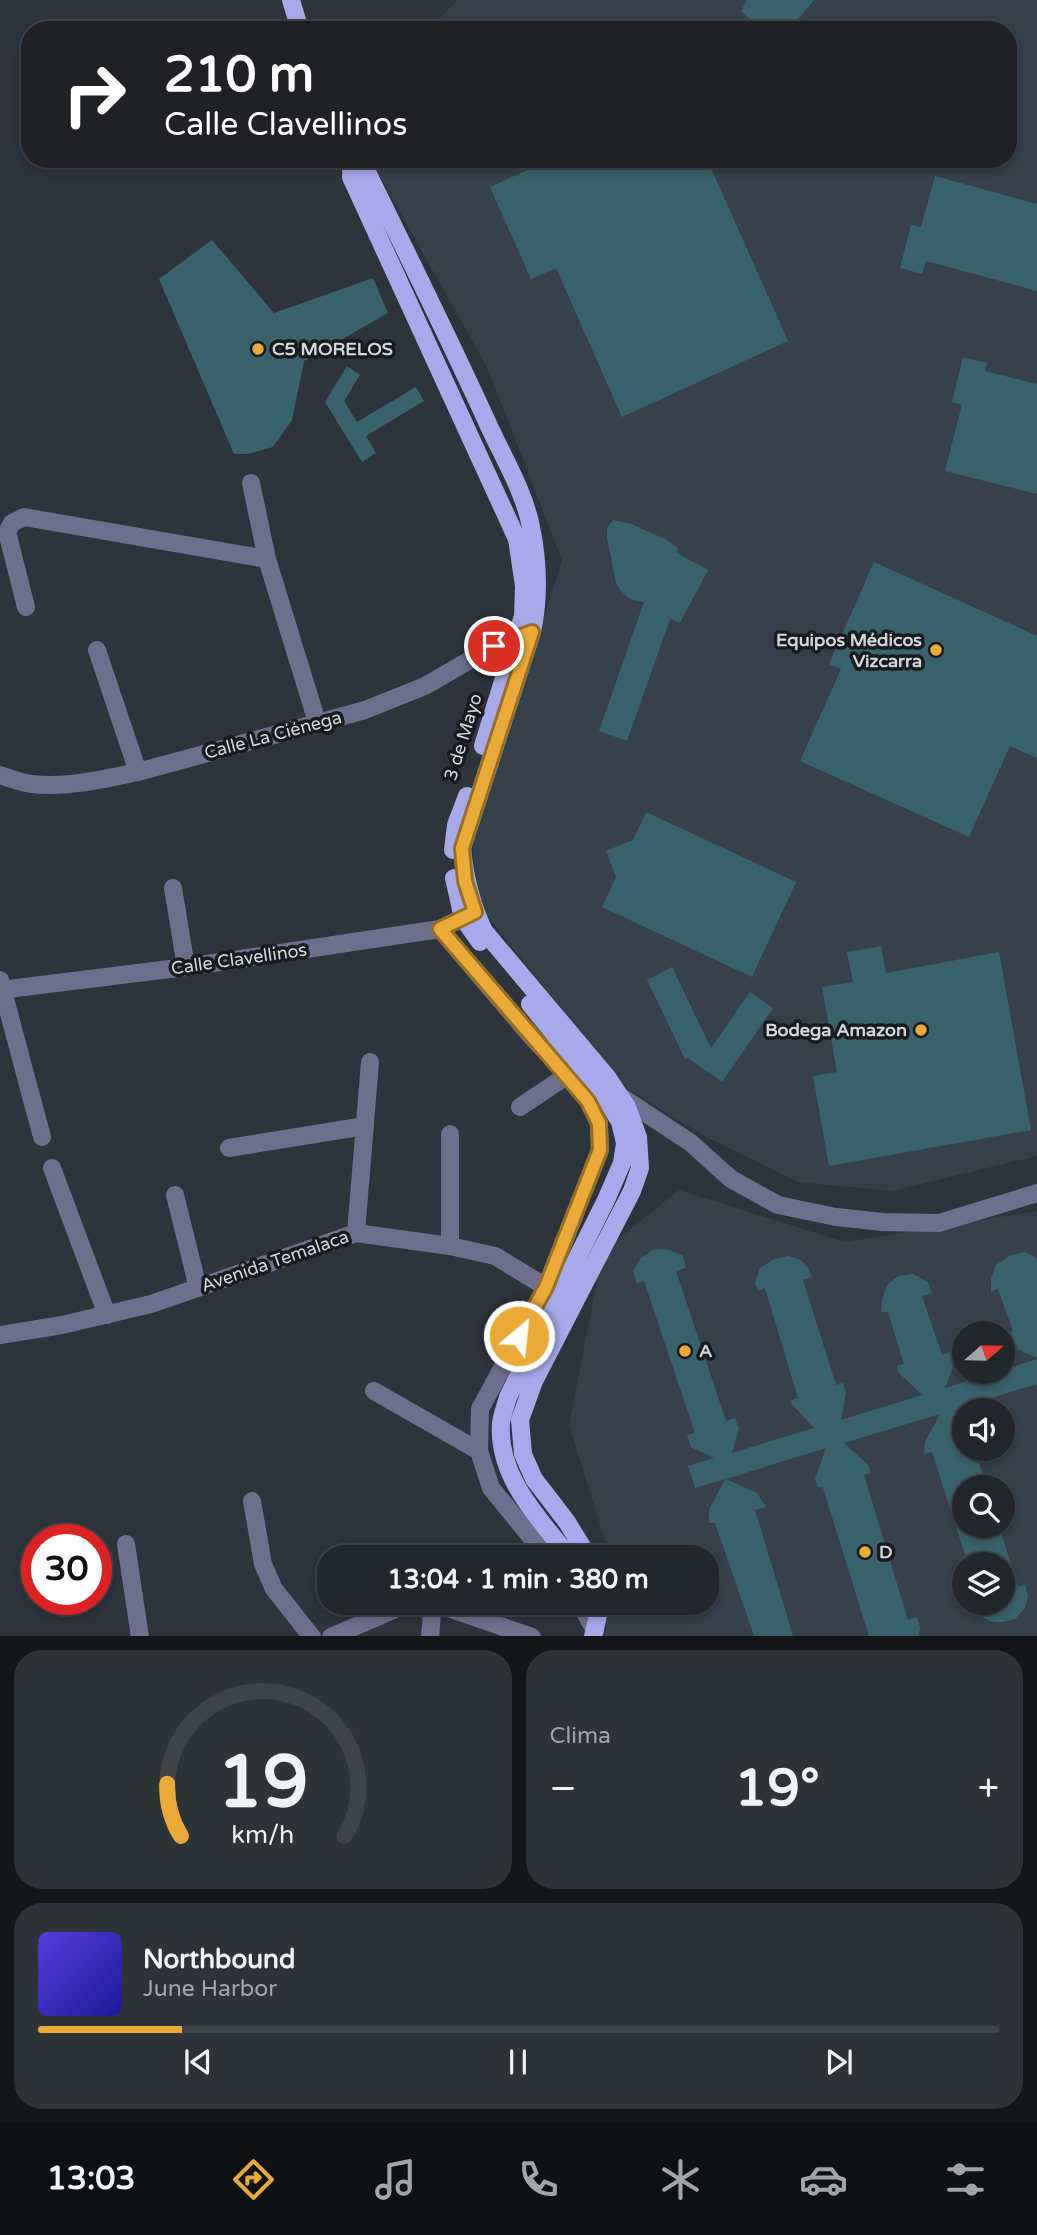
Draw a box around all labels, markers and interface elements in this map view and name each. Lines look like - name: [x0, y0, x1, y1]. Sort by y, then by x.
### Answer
- text: 210 m: [164, 46, 314, 105]
- icon: right: [49, 49, 140, 140]
- text: Calle Clavellinos: [164, 106, 408, 144]
- place label: C5 MORELOS: [272, 338, 393, 360]
- marker: C5 MORELOS: [250, 341, 266, 357]
- pin: [464, 616, 524, 676]
- icon: arrive: [475, 627, 513, 665]
- place label: Equipos Médicos Vizcarra: [776, 629, 922, 672]
- marker: Equipos Médicos Vizcarra: [928, 642, 944, 658]
- street label: 3 de Mayo: [439, 691, 487, 783]
- street label: Calle La Ciénega: [202, 706, 344, 764]
- street label: Calle Clavellinos: [170, 939, 308, 979]
- place label: Bodega Amazon: [765, 1019, 907, 1041]
- marker: Bodega Amazon: [913, 1022, 929, 1038]
- street label: Avenida Temalaca: [198, 1225, 352, 1297]
- position arrow: [482, 1299, 556, 1373]
- north arrow: [952, 1321, 1015, 1384]
- map controls: [952, 1321, 1015, 1615]
- place label: A: [699, 1340, 712, 1362]
- marker: A: [677, 1343, 693, 1359]
- button: sound: [952, 1398, 1015, 1461]
- button: search: [952, 1475, 1015, 1538]
- speed limit sign: 30: [21, 1524, 112, 1615]
- place label: D: [879, 1541, 893, 1563]
- marker: D: [857, 1544, 873, 1560]
- button: layers: [952, 1552, 1015, 1615]
- text: 13:04 · 1 min · 380 m: [387, 1564, 649, 1595]
- text: Clima: [550, 1722, 611, 1750]
- text: 19: [217, 1739, 308, 1827]
- text: 19°: [735, 1757, 820, 1820]
- text: −: [550, 1766, 577, 1812]
- text: +: [978, 1766, 999, 1812]
- text: km/h: [231, 1819, 294, 1849]
- text: Northbound: [143, 1944, 295, 1975]
- text: June Harbor: [143, 1975, 277, 2003]
- icon: previous: [179, 2043, 217, 2081]
- icon: pause: [499, 2043, 537, 2081]
- icon: next: [820, 2043, 858, 2081]
- icon: directions: [229, 2155, 278, 2204]
- icon: music: [371, 2155, 420, 2204]
- icon: phone: [514, 2155, 563, 2204]
- icon: climate: [656, 2155, 705, 2204]
- icon: car: [799, 2155, 848, 2204]
- icon: filters: [941, 2155, 990, 2204]
- text: 13:03: [47, 2160, 135, 2198]

